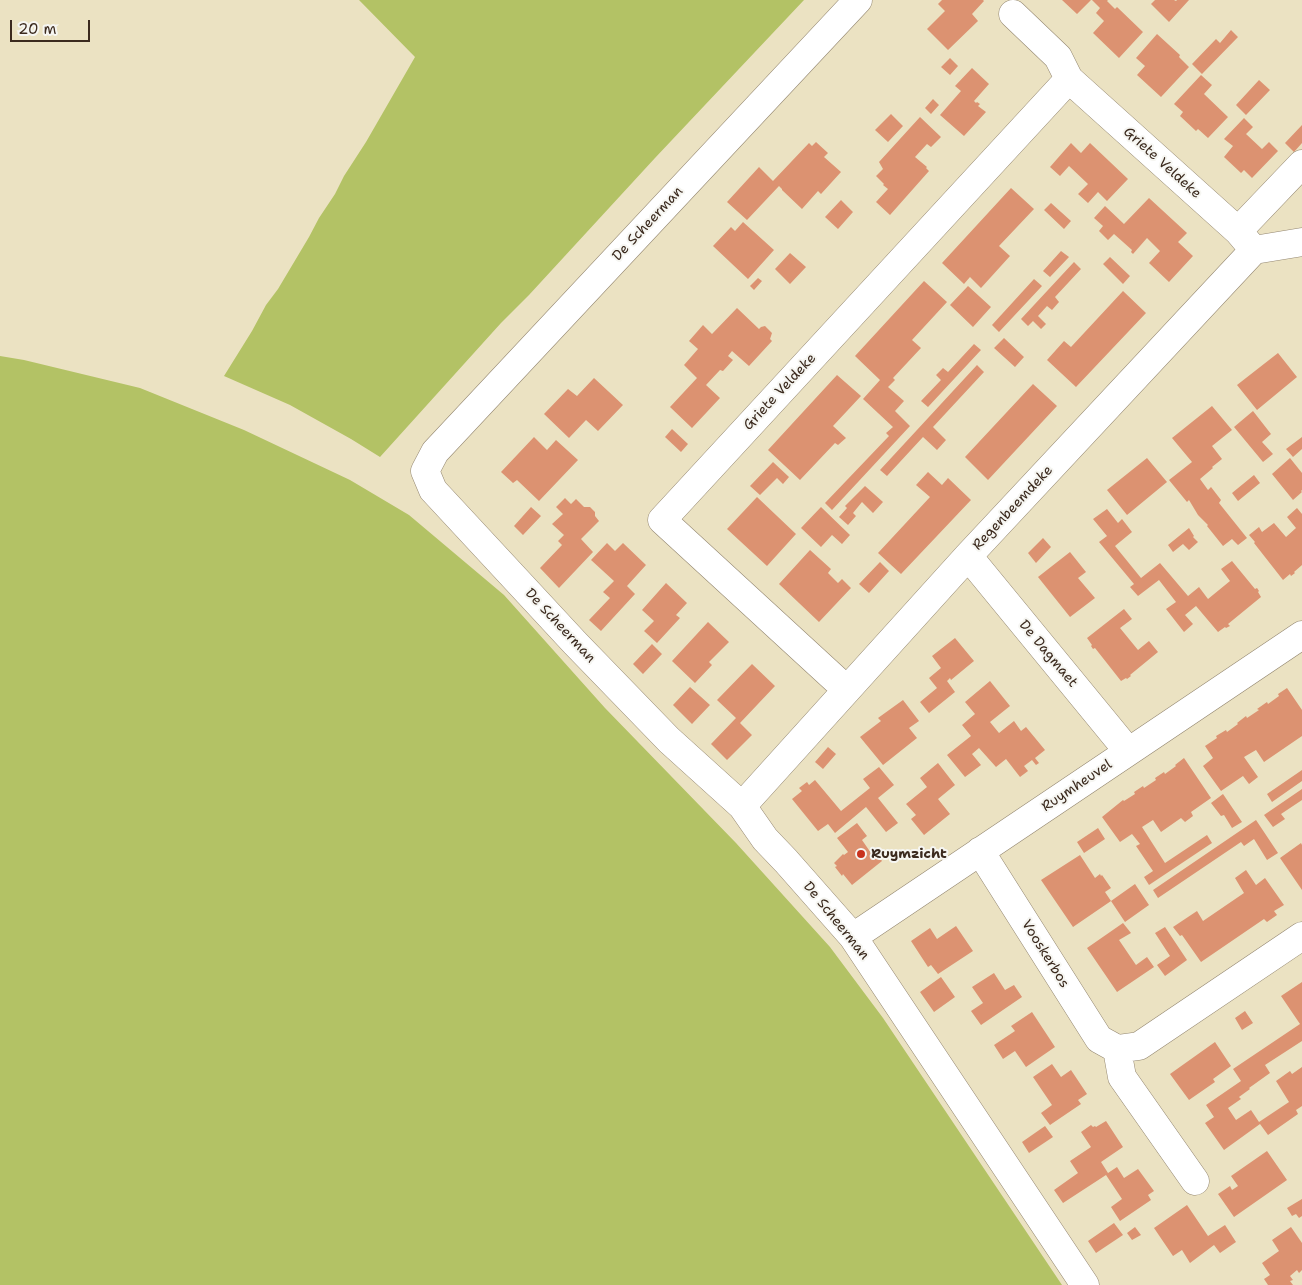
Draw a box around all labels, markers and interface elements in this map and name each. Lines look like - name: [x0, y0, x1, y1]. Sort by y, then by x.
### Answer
- scale bar: [12, 10, 92, 42]
- text: 20 m: [18, 19, 57, 39]
- street label: Griete Veldeke: [1120, 124, 1204, 202]
- street label: De Scheerman: [609, 183, 687, 265]
- street label: Griete Veldeke: [740, 350, 820, 434]
- street label: Regenbeemdeke: [969, 462, 1057, 554]
- street label: De Scheerman: [521, 585, 599, 667]
- street label: De Dagmaet: [1015, 617, 1081, 691]
- street label: Ruymheuvel: [1039, 756, 1115, 816]
- place label: Ruymzicht: [871, 846, 947, 862]
- marker: Ruymzicht: [855, 848, 867, 860]
- street label: De Scheerman: [799, 879, 873, 963]
- street label: Vooskerbos: [1018, 917, 1072, 991]

